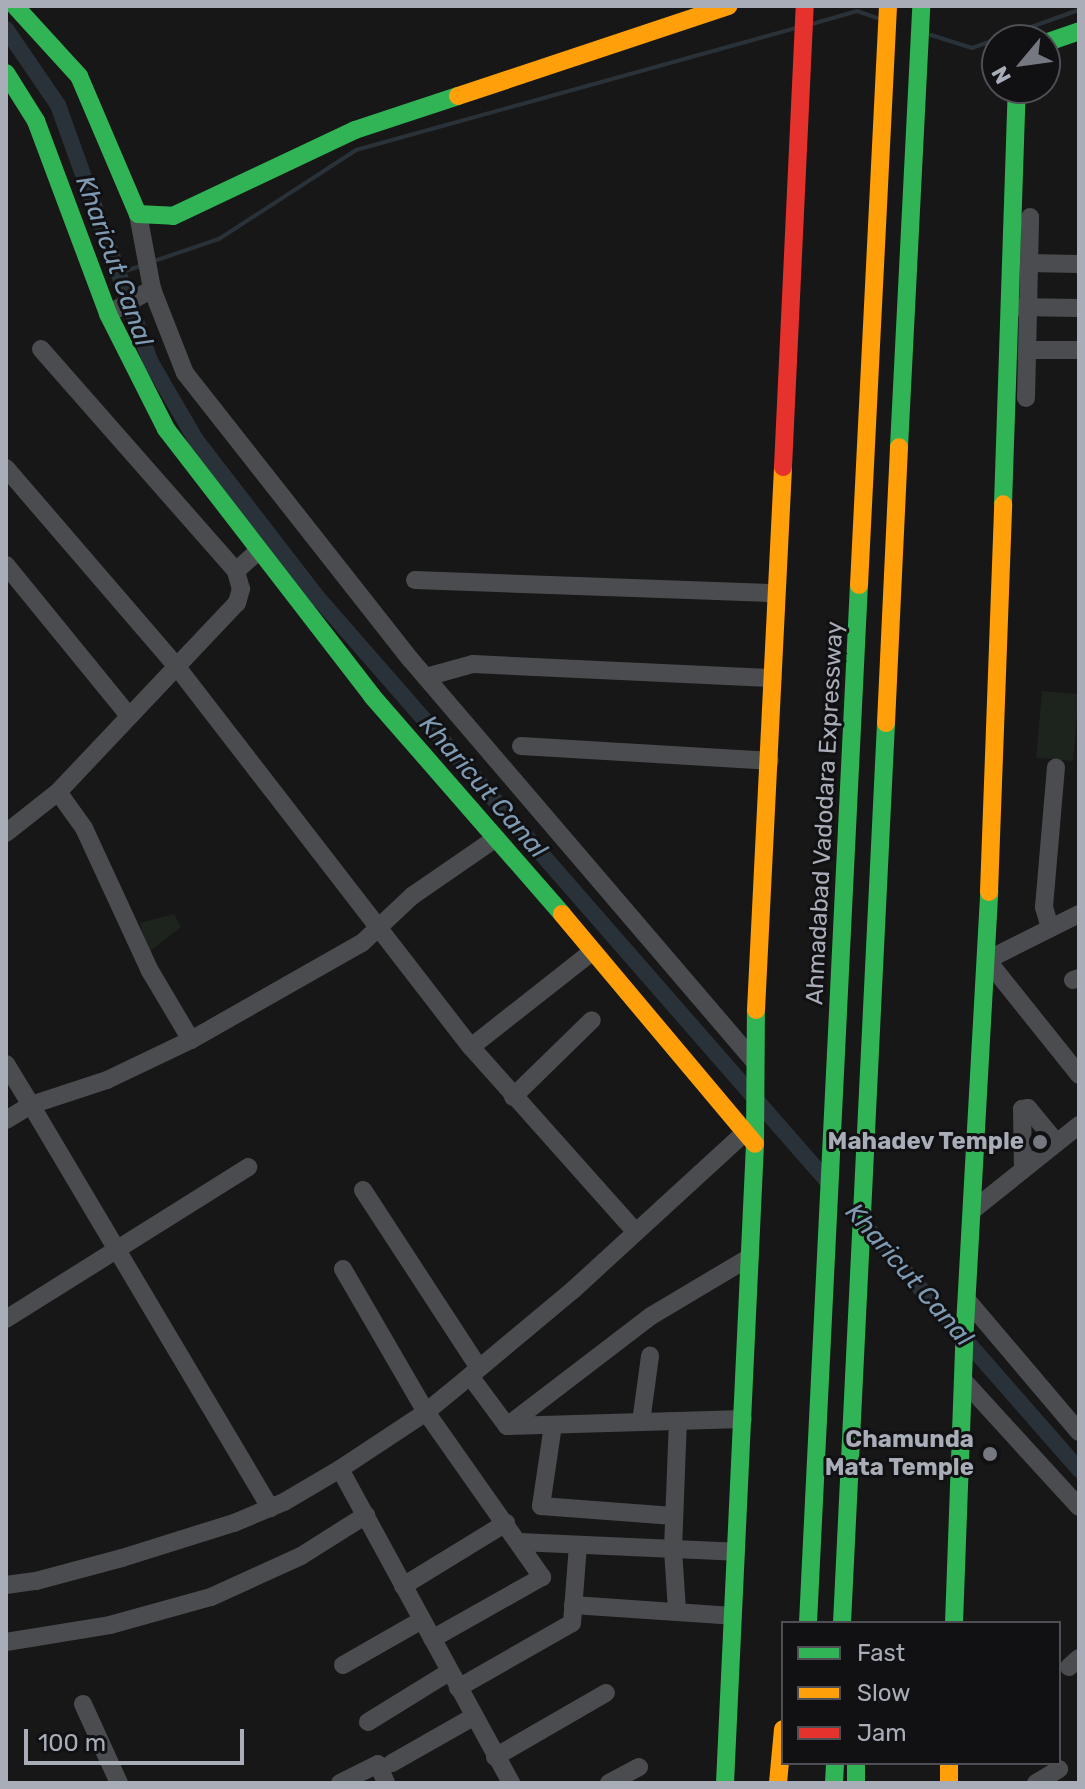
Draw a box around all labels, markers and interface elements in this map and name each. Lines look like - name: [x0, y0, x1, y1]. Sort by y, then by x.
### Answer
- north arrow: [981, 24, 1061, 104]
- text: N: [986, 61, 1017, 88]
- water label: Kharicut Canal: [69, 172, 159, 350]
- street label: Ahmadabad Vadodara Expressway: [801, 620, 849, 1006]
- water label: Kharicut Canal: [413, 709, 553, 865]
- place label: Mahadev Temple: [826, 1128, 1024, 1156]
- marker: Mahadev Temple: [1031, 1133, 1049, 1151]
- water label: Kharicut Canal: [839, 1197, 979, 1353]
- place label: Chamunda Mata Temple: [824, 1426, 974, 1482]
- marker: Chamunda Mata Temple: [981, 1445, 999, 1463]
- legend: [781, 1621, 1061, 1765]
- text: Fast: [857, 1639, 905, 1667]
- text: Slow: [857, 1679, 910, 1707]
- scale bar: [28, 1713, 248, 1763]
- text: Jam: [857, 1719, 907, 1747]
- text: 100 m: [38, 1729, 106, 1757]

